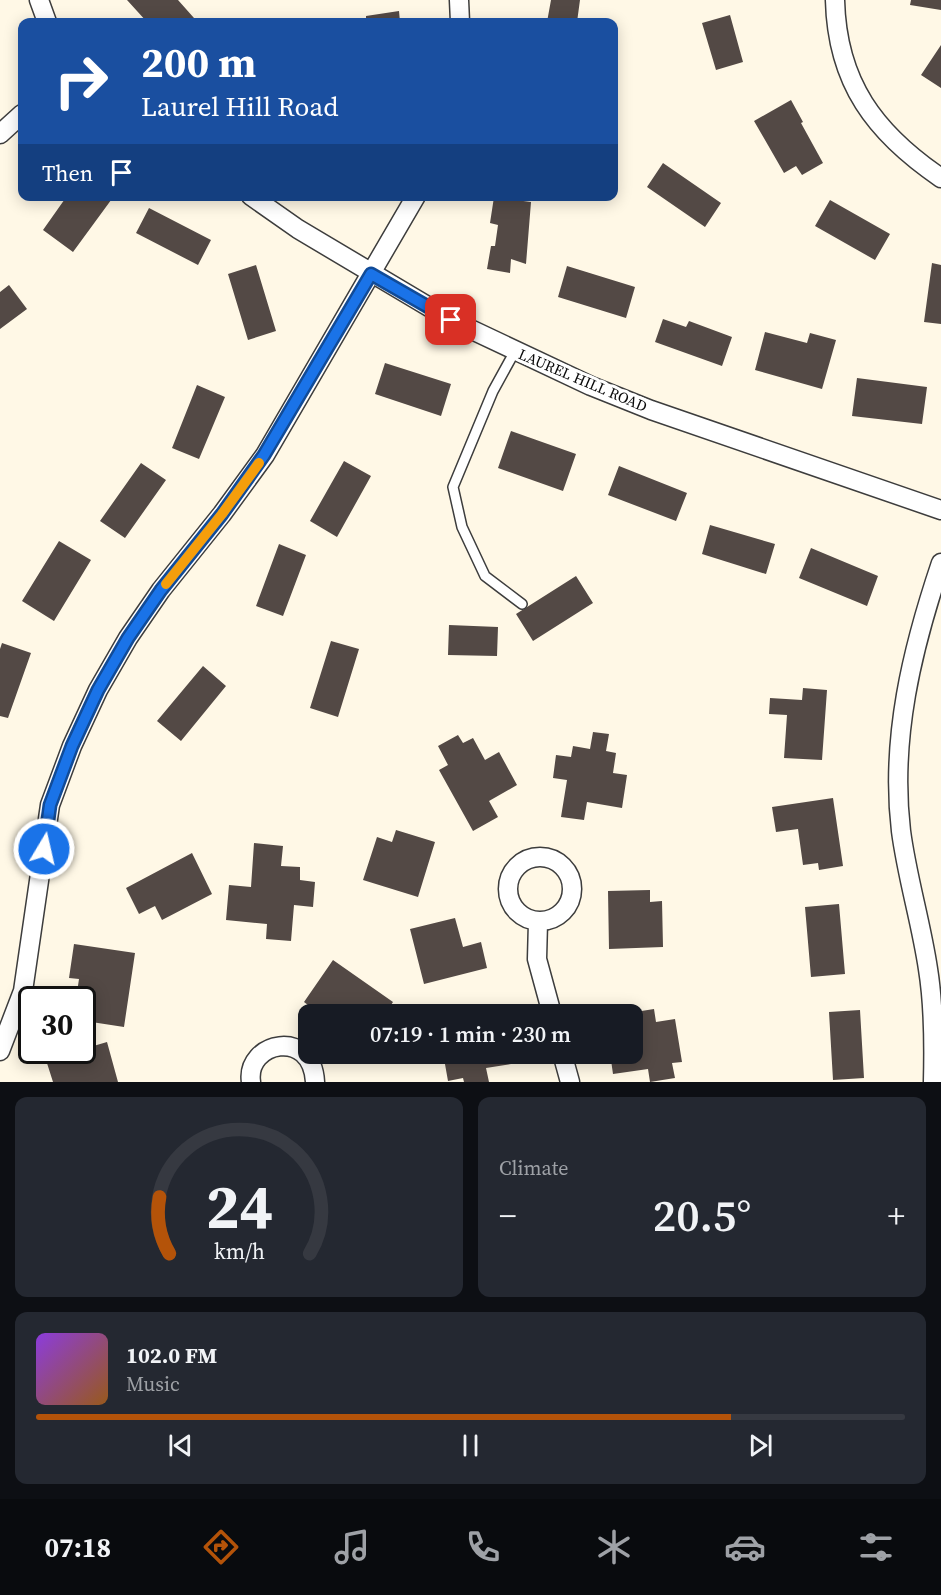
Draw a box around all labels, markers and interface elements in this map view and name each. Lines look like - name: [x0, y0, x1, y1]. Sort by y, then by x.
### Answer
- text: 200 m: [141, 33, 256, 91]
- icon: right: [42, 42, 120, 120]
- text: Laurel Hill Road: [141, 88, 338, 125]
- icon: arrive: [105, 156, 138, 189]
- text: Then: [42, 158, 93, 188]
- pin: [425, 294, 476, 345]
- icon: arrive: [434, 303, 467, 336]
- street label: LAUREL HILL ROAD: [515, 343, 651, 417]
- position arrow: [12, 817, 76, 881]
- speed limit sign: 30: [18, 986, 96, 1064]
- text: 07:19 · 1 min · 230 m: [370, 1019, 571, 1049]
- text: Climate: [499, 1154, 568, 1182]
- text: 24: [205, 1163, 273, 1249]
- text: 20.5°: [653, 1184, 751, 1246]
- text: −: [499, 1193, 517, 1238]
- text: +: [888, 1193, 905, 1238]
- text: km/h: [213, 1237, 265, 1266]
- text: 102.0 FM: [126, 1340, 217, 1370]
- text: Music: [126, 1370, 180, 1398]
- icon: previous: [164, 1429, 197, 1462]
- icon: pause: [454, 1429, 487, 1462]
- icon: next: [744, 1429, 777, 1462]
- icon: directions: [200, 1526, 242, 1568]
- icon: music: [331, 1526, 373, 1568]
- icon: phone: [462, 1526, 504, 1568]
- icon: climate: [593, 1526, 635, 1568]
- icon: car: [724, 1526, 766, 1568]
- icon: filters: [855, 1526, 897, 1568]
- text: 07:18: [44, 1529, 111, 1566]

